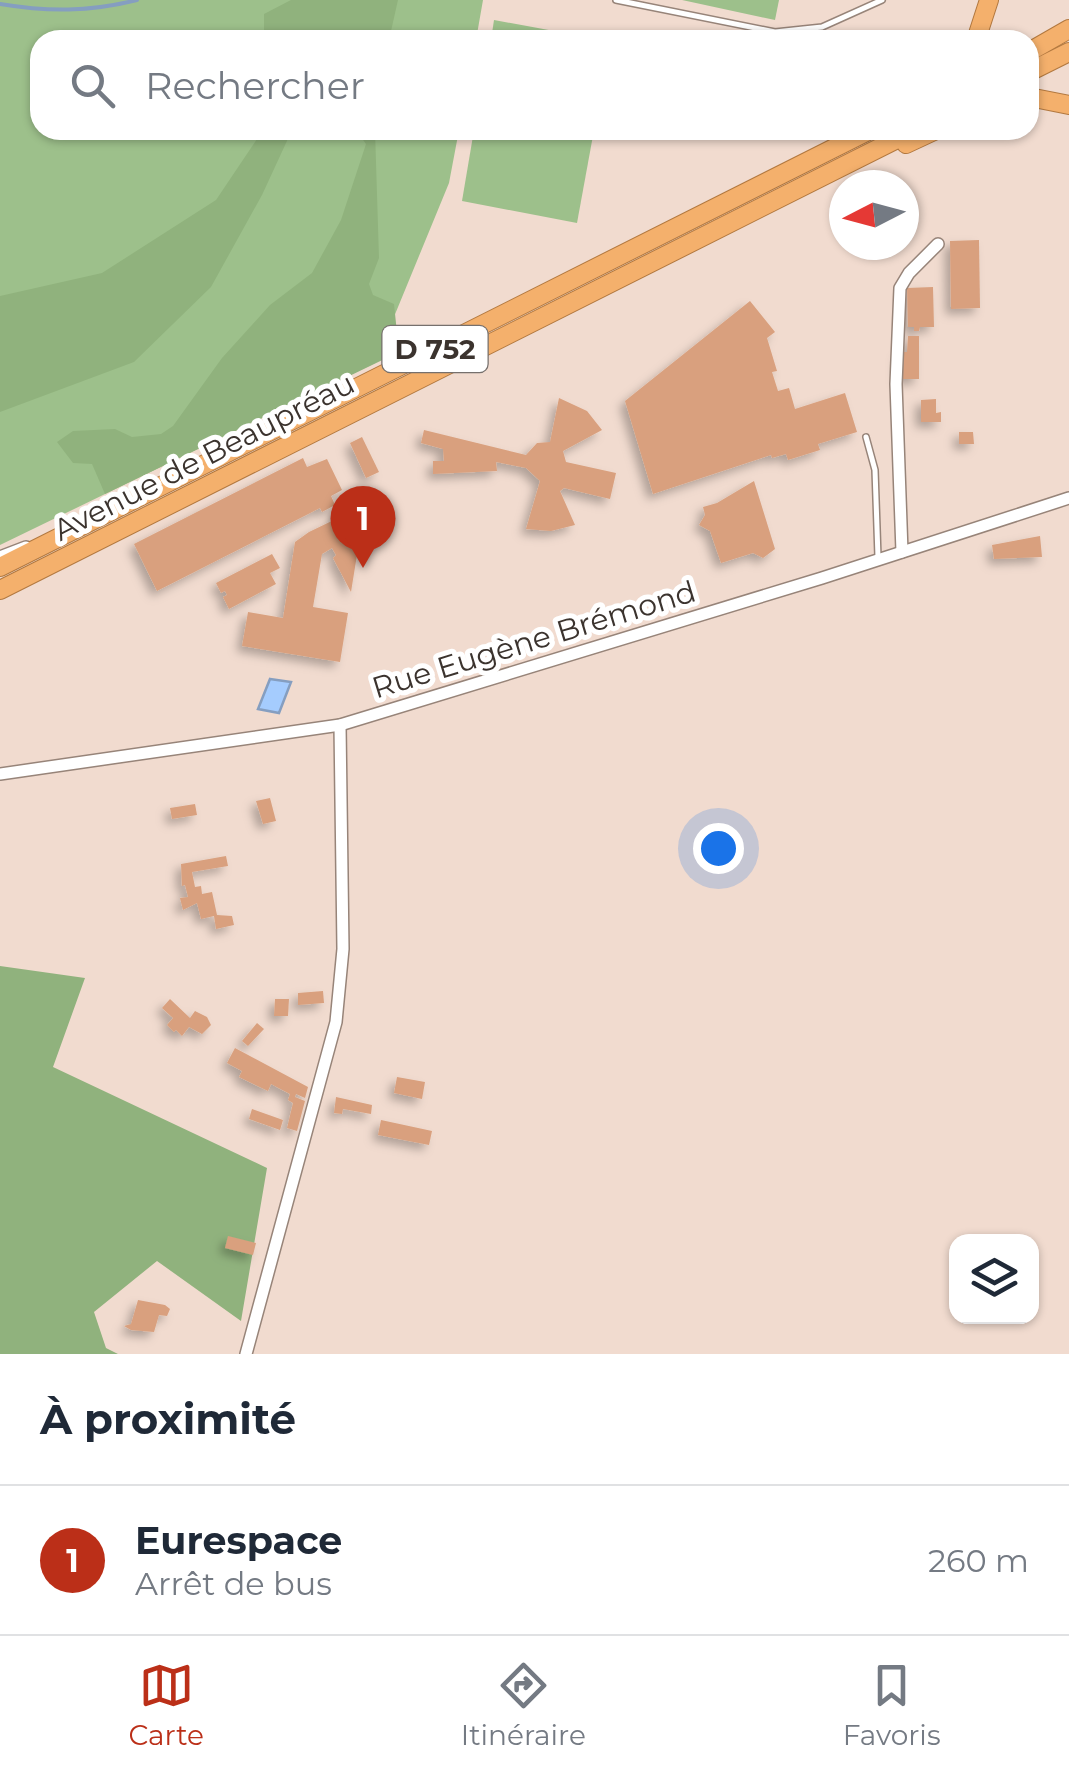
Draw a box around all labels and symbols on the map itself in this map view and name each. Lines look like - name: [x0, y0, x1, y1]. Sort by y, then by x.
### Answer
- north arrow: [829, 170, 919, 260]
- road number: D 752: [382, 326, 488, 372]
- street label: Avenue de Beaupréau: [47, 364, 361, 549]
- pin: 1: [330, 486, 396, 568]
- street label: Rue Eugène Brémond: [368, 573, 700, 706]
- your location: [693, 823, 744, 874]

